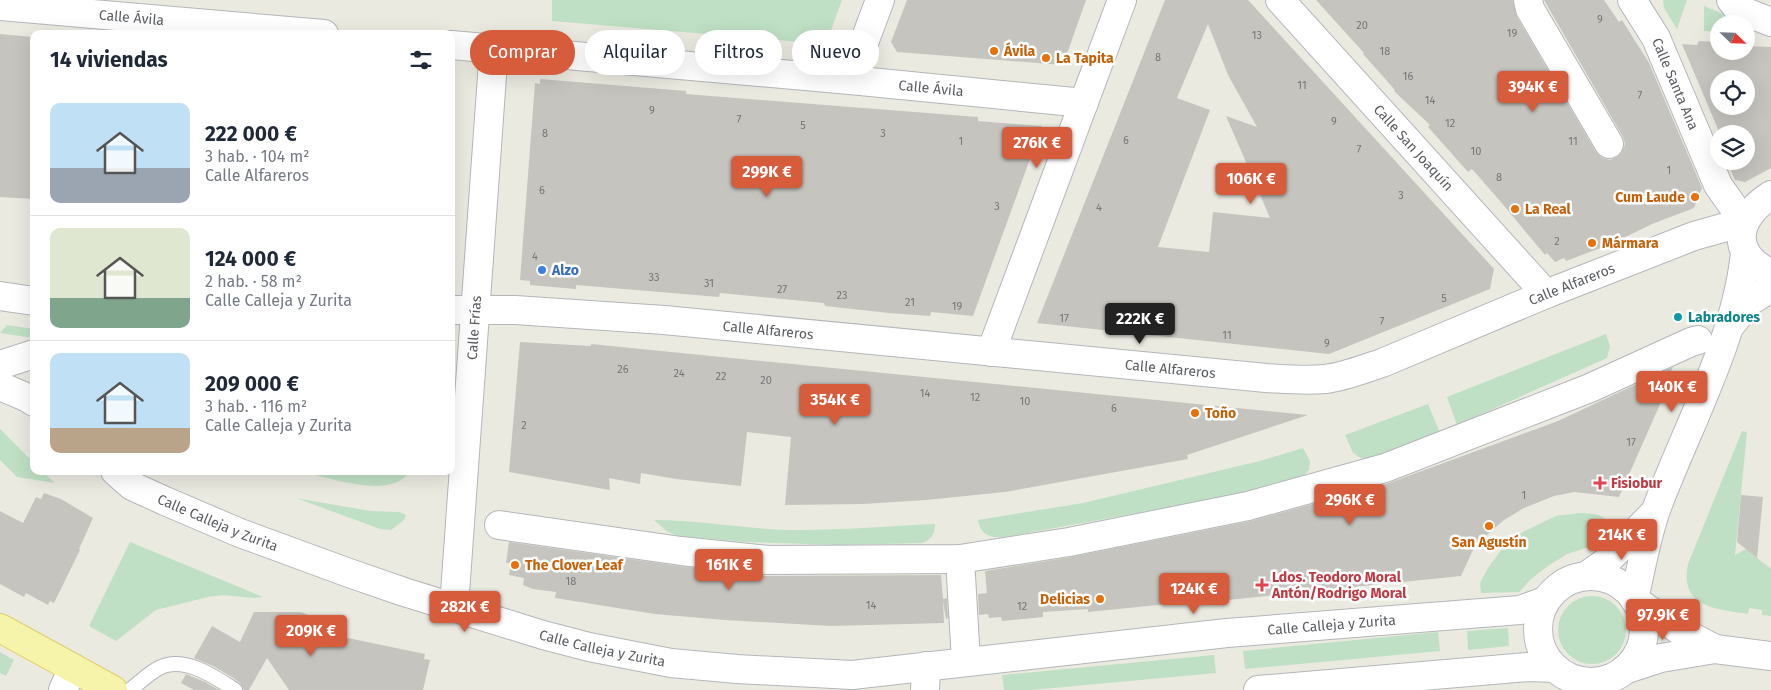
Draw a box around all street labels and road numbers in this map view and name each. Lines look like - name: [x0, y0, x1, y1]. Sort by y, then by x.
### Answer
- street label: Calle Ávila: [98, 6, 165, 29]
- street label: Calle Santa Ana: [1648, 35, 1702, 133]
- street label: Calle Ávila: [898, 76, 964, 100]
- street label: Calle San Joaquín: [1370, 101, 1457, 194]
- street label: Calle Alfareros: [1526, 259, 1618, 309]
- street label: Calle Frías: [463, 294, 485, 360]
- street label: Calle Alfareros: [722, 317, 815, 343]
- street label: Calle Alfareros: [1124, 356, 1217, 382]
- street label: Calle Calleja y Zurita: [155, 490, 280, 555]
- street label: Calle Calleja y Zurita: [1267, 611, 1396, 638]
- street label: Calle Calleja y Zurita: [537, 626, 667, 670]

